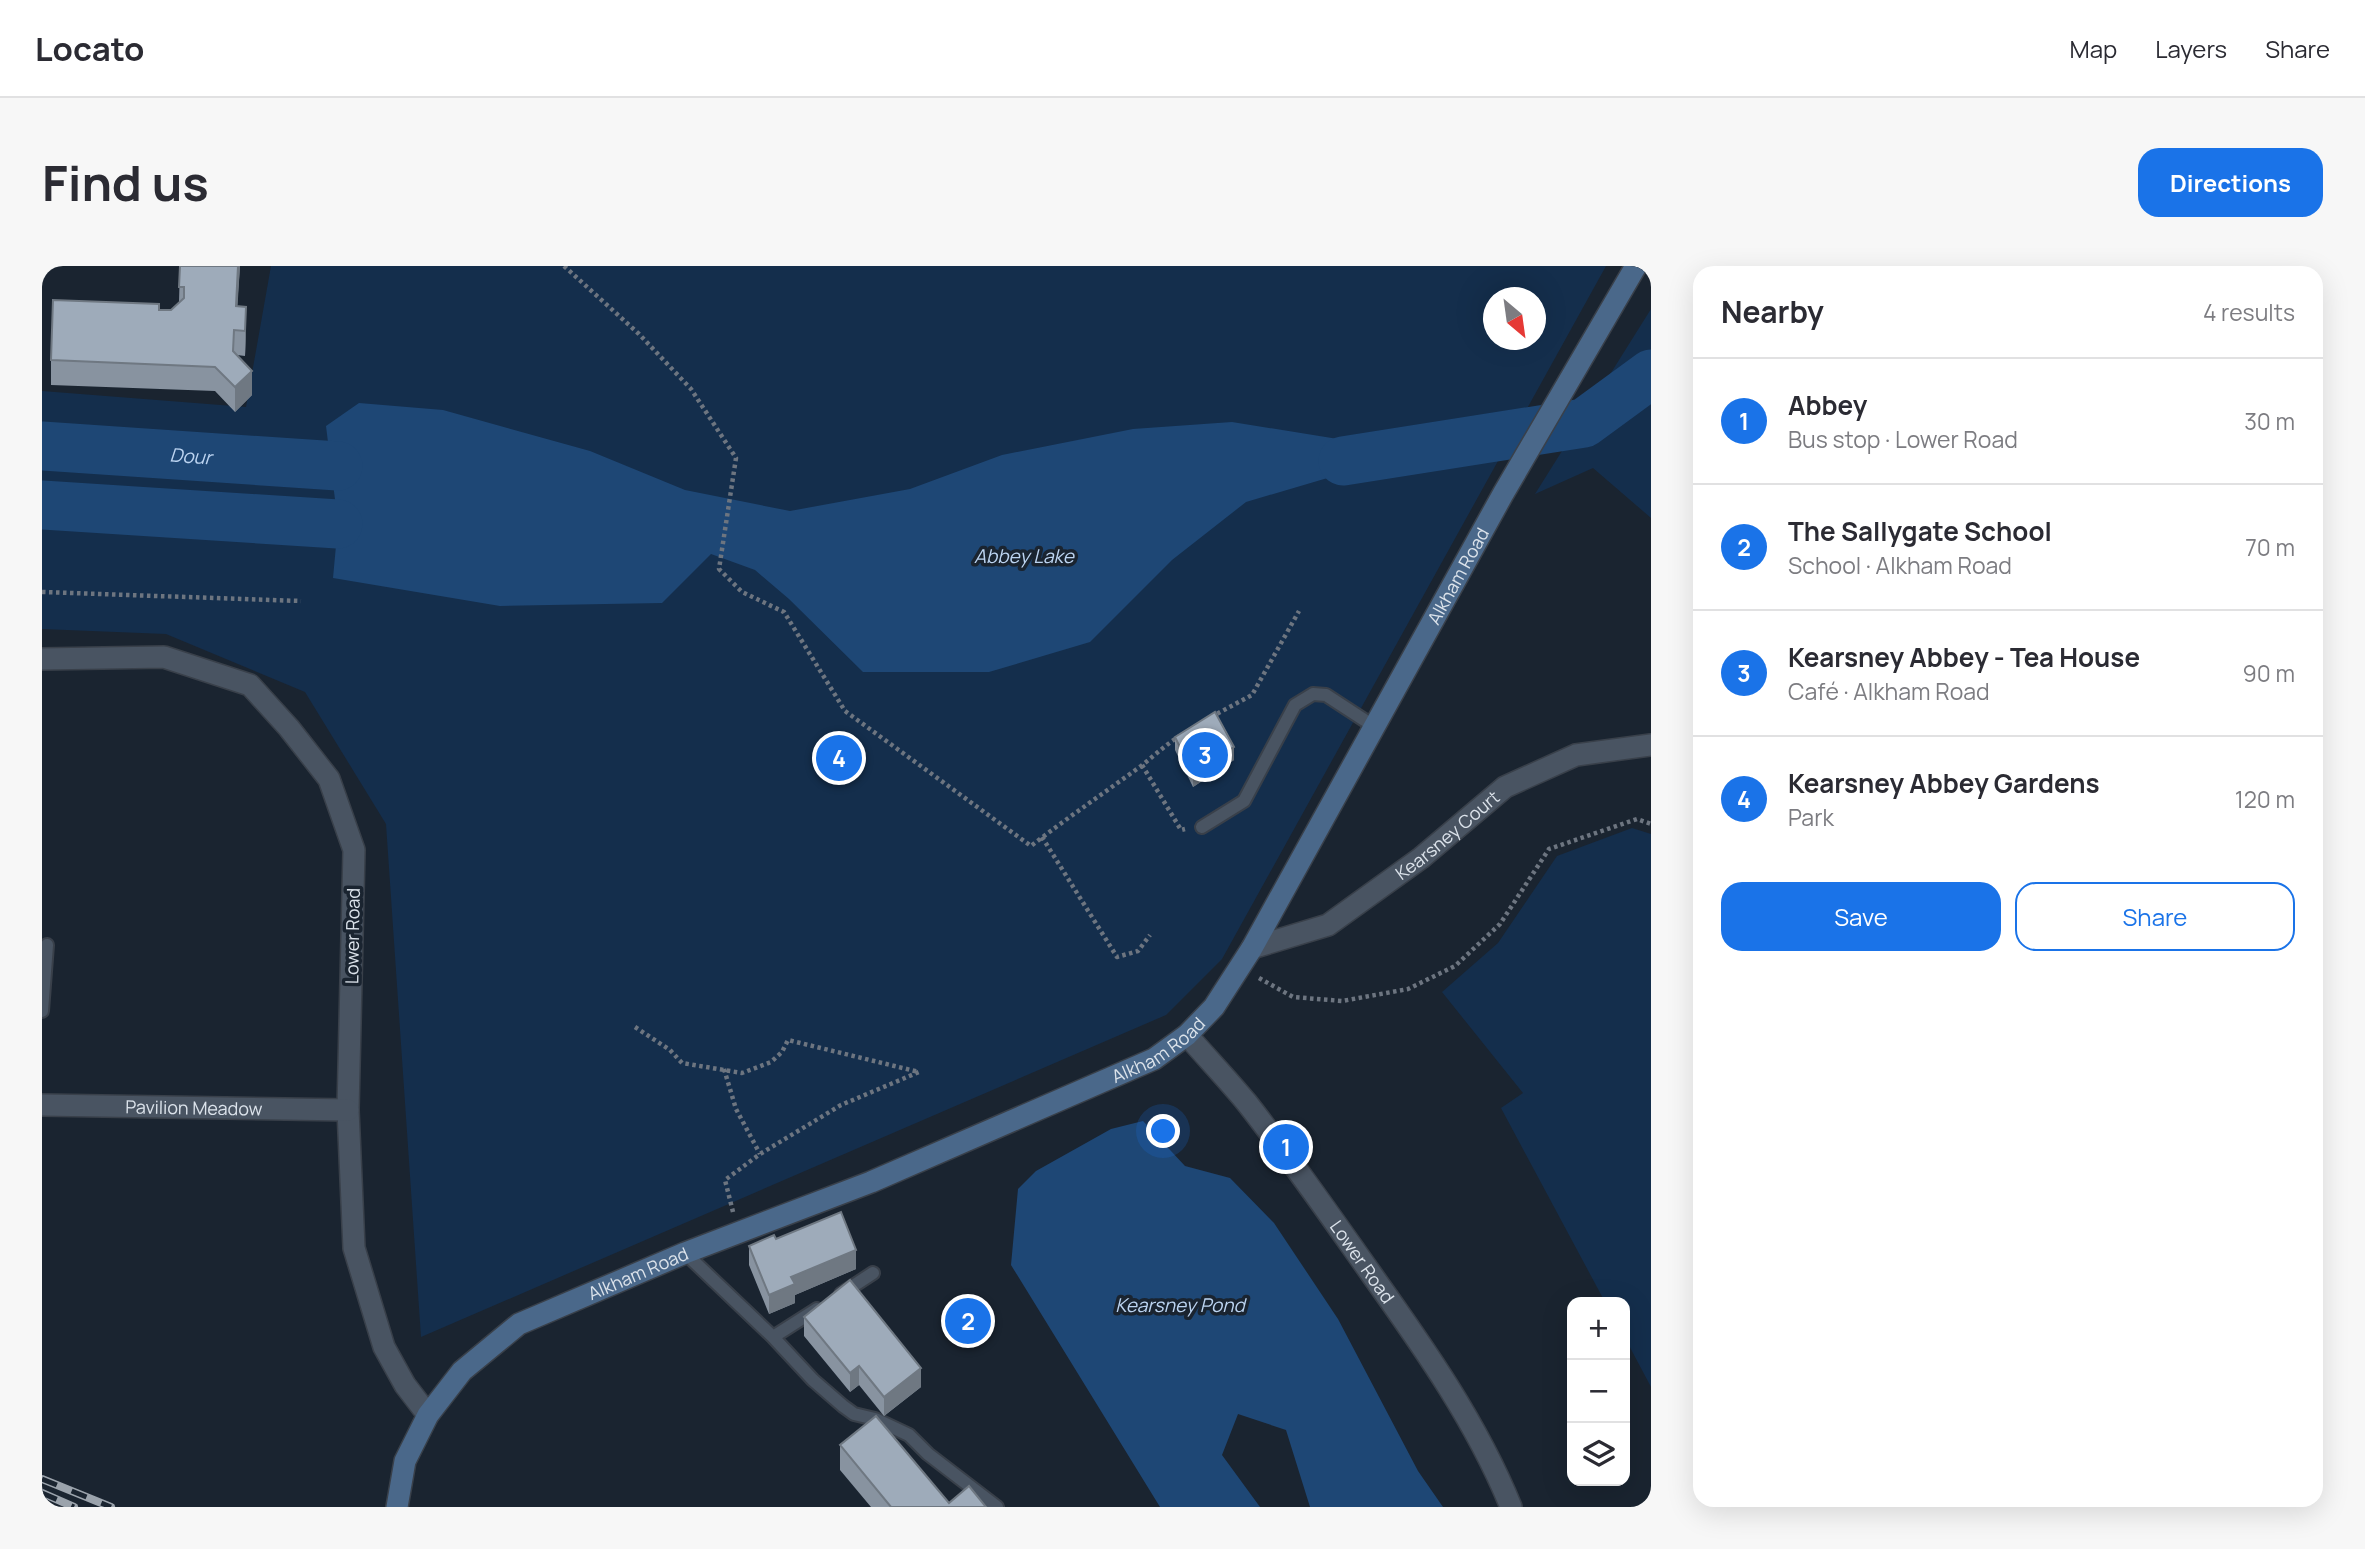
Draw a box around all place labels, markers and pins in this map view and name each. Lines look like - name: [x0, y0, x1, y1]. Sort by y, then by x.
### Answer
- pin: 3: [1182, 729, 1228, 781]
- pin: 4: [816, 732, 862, 784]
- pin: 1: [1263, 1121, 1309, 1173]
- pin: 2: [945, 1295, 991, 1347]

